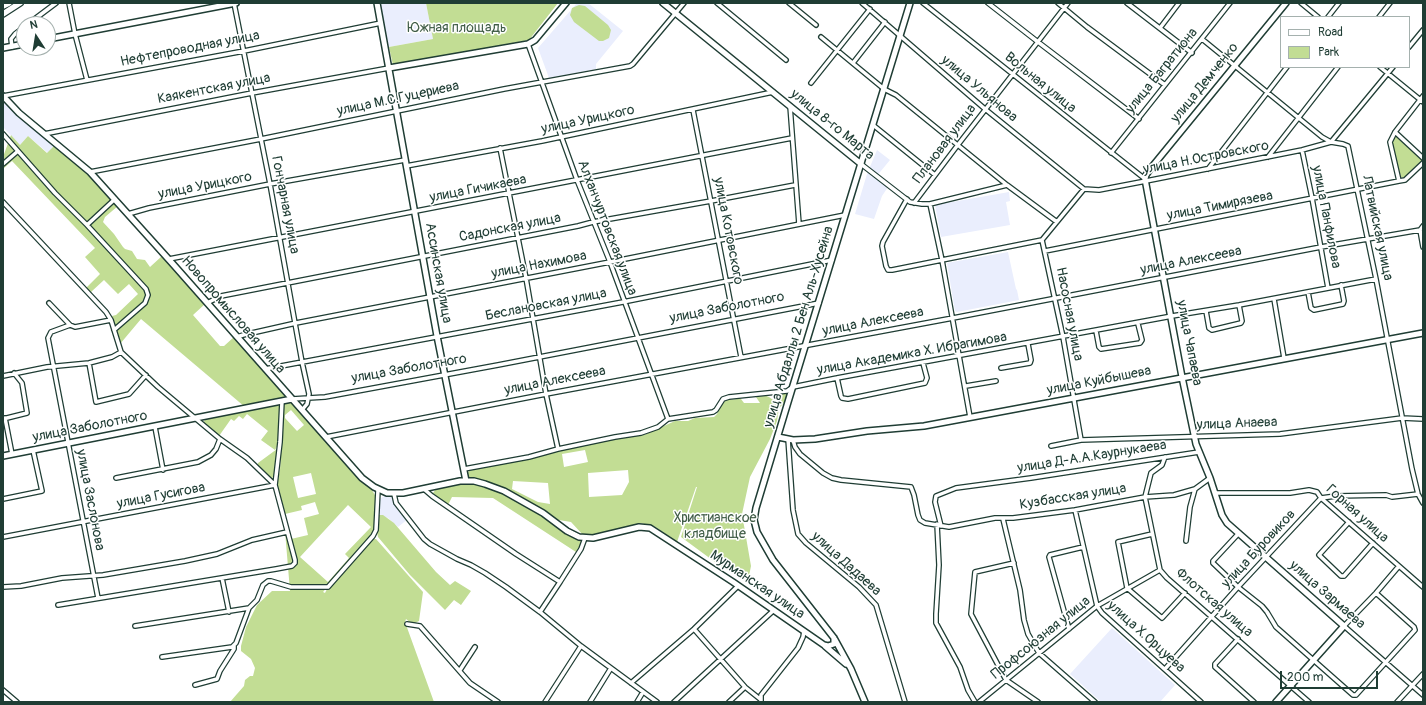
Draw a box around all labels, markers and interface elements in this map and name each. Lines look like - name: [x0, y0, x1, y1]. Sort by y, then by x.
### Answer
- north arrow: [16, 16, 56, 56]
- legend: [1280, 16, 1410, 68]
- text: N: [29, 18, 39, 32]
- park label: Южная площадь: [408, 20, 506, 36]
- street label: улица Багратиона: [1122, 25, 1202, 117]
- text: Road: [1318, 25, 1343, 40]
- street label: Нефтепроводная улица: [119, 27, 261, 71]
- street label: улица Демченко: [1168, 40, 1242, 126]
- text: Park: [1318, 45, 1339, 60]
- street label: Вольная улица: [1001, 49, 1079, 117]
- street label: улица Ульянова: [937, 52, 1021, 126]
- street label: Каякентская улица: [156, 70, 272, 108]
- street label: улица М.С.Гуцериева: [335, 78, 461, 120]
- street label: улица 8-го Марта: [787, 86, 877, 164]
- street label: Плановая улица: [910, 101, 980, 187]
- street label: улица Урицкого: [540, 102, 636, 138]
- street label: улица Н.Островского: [1142, 138, 1270, 178]
- street label: Гончарная улица: [267, 155, 303, 255]
- street label: Алханчуртовская улица: [573, 158, 641, 298]
- street label: улица Панфилова: [1308, 164, 1344, 270]
- street label: улица Урицкого: [157, 169, 253, 203]
- street label: улица Гичикаева: [428, 171, 528, 207]
- street label: Латвийская улица: [1358, 174, 1396, 282]
- street label: улица Котовского: [709, 176, 747, 286]
- street label: улица Тимирязева: [1166, 187, 1274, 225]
- street label: Садонская улица: [458, 210, 562, 246]
- street label: Ассинская улица: [421, 221, 455, 325]
- street label: улица Абдаллы 2 Бен Аль-Хусейна: [760, 224, 838, 430]
- street label: улица Алексеева: [1139, 243, 1243, 279]
- street label: улица Нахимова: [490, 248, 588, 282]
- street label: Новопромысловая улица: [177, 253, 289, 377]
- street label: Насосная улица: [1052, 266, 1086, 362]
- street label: Беслановская улица: [484, 285, 608, 325]
- street label: улица Заболотного: [668, 289, 786, 327]
- street label: улица Чапаева: [1172, 299, 1206, 387]
- street label: улица Алексеева: [821, 304, 925, 340]
- street label: улица Академика Х. Ибрагимова: [816, 329, 1008, 379]
- street label: улица Заболотного: [350, 351, 468, 387]
- street label: улица Алексеева: [503, 363, 607, 399]
- street label: улица Куйбышева: [1045, 363, 1153, 399]
- street label: улица Заболотного: [31, 408, 149, 446]
- street label: улица Анаева: [1196, 414, 1278, 434]
- street label: улица Д-А.А.Каурнукаева: [1016, 437, 1168, 477]
- street label: улица Заслонова: [72, 448, 108, 552]
- street label: улица Гусигова: [115, 479, 207, 513]
- street label: Кузбасская улица: [1018, 480, 1128, 514]
- street label: Горная улица: [1322, 481, 1392, 547]
- street label: улица Буровиков: [1218, 506, 1300, 592]
- park label: Христианское кладбище: [674, 510, 756, 542]
- street label: улица Дадаева: [808, 528, 884, 600]
- street label: Мурманская улица: [706, 547, 808, 623]
- street label: улица Зармаева: [1285, 557, 1369, 633]
- street label: Флотская улица: [1172, 565, 1256, 641]
- street label: Профсоюзная улица: [988, 593, 1094, 683]
- street label: улица Х.Орцуева: [1104, 598, 1188, 676]
- scale bar: [1282, 663, 1380, 689]
- text: 200 m: [1287, 670, 1323, 685]

